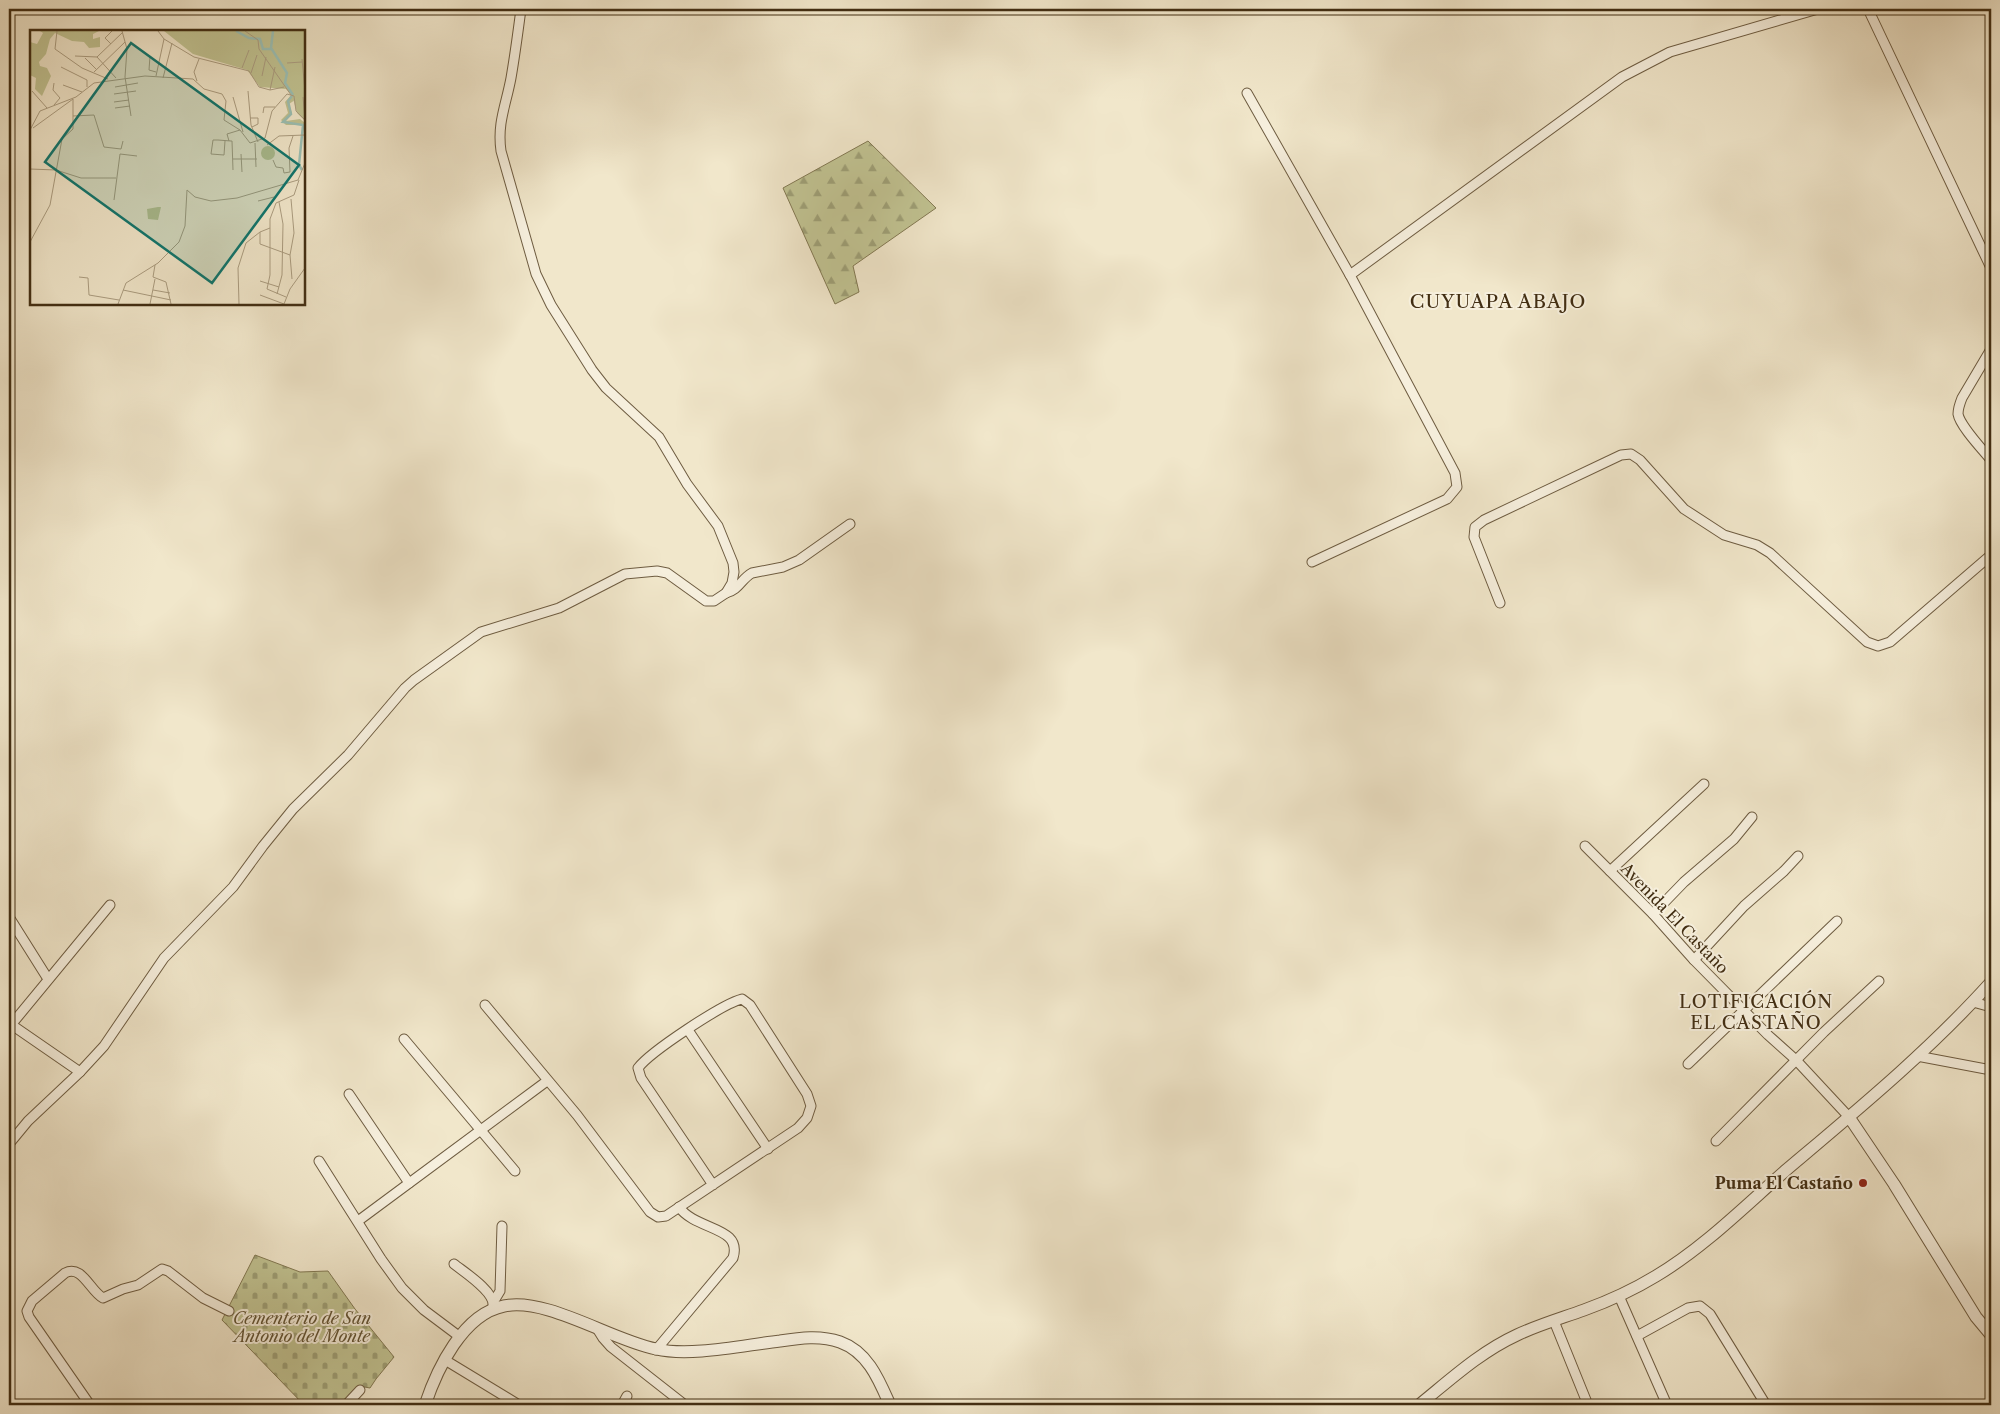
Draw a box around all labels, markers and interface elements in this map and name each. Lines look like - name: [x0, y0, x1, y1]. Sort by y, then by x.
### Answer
- inset map: [30, 30, 305, 305]
- district label: CUYUAPA ABAJO: [1410, 290, 1586, 313]
- street label: Avenida El Castaño: [1616, 858, 1733, 978]
- district label: LOTIFICACIÓN EL CASTAÑO: [1679, 990, 1833, 1034]
- place label: Puma El Castaño: [1715, 1173, 1853, 1193]
- marker: Puma El Castaño: [1857, 1177, 1869, 1189]
- park label: Cementerio de San Antonio del Monte: [231, 1308, 371, 1346]

